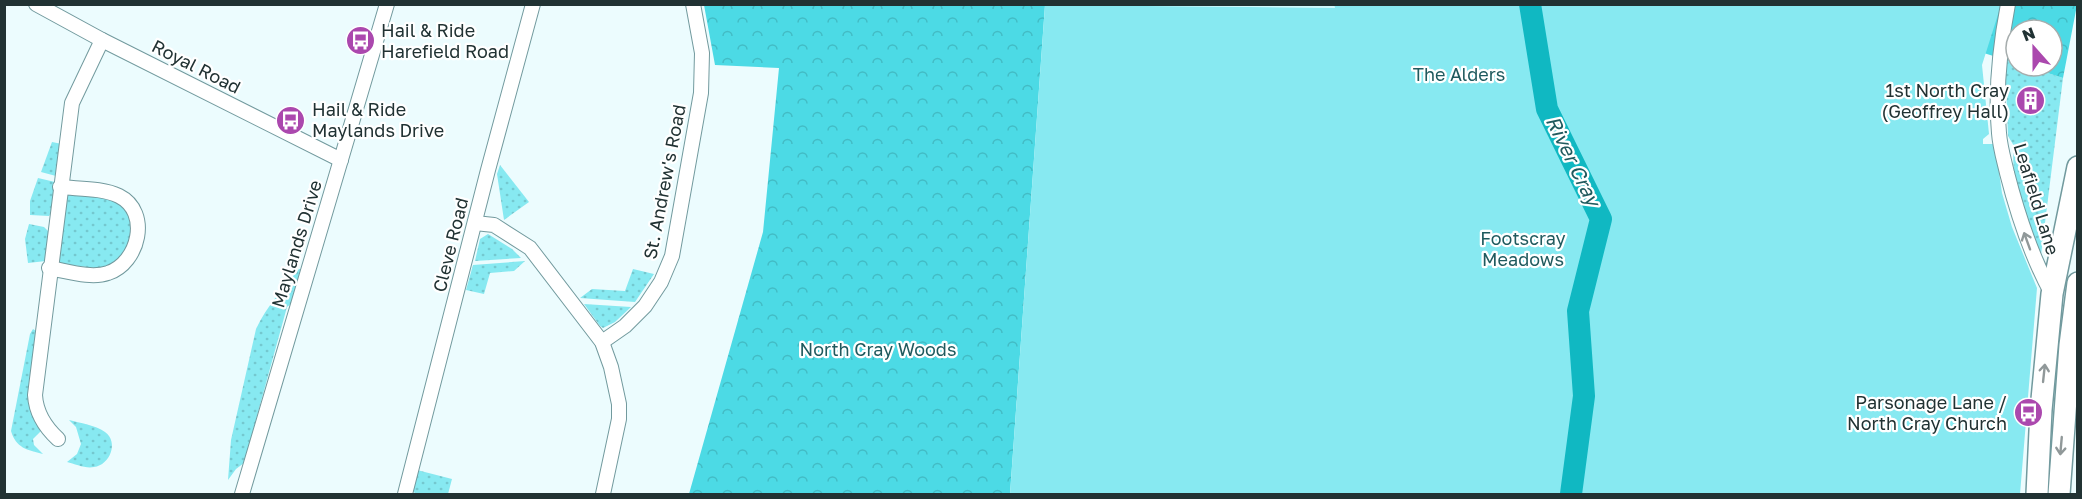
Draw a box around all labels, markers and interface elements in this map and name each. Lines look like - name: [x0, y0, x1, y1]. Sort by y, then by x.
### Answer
- north arrow: [2004, 18, 2064, 78]
- place label: Hail & Ride Harefield Road: [381, 19, 509, 62]
- text: N: [2019, 22, 2038, 46]
- bus stop icon: Hail & Ride Harefield Road: [344, 25, 376, 57]
- street label: Royal Road: [148, 34, 244, 98]
- park label: The Alders: [1413, 63, 1505, 85]
- place label: 1st North Cray (Geoffrey Hall): [1881, 79, 2009, 122]
- building icon: 1st North Cray (Geoffrey Hall): [2014, 85, 2046, 117]
- place label: Hail & Ride Maylands Drive: [312, 98, 444, 141]
- street label: St. Andrew's Road: [638, 102, 690, 261]
- bus stop icon: Hail & Ride Maylands Drive: [275, 104, 307, 136]
- water label: River Cray: [1541, 111, 1607, 213]
- street label: Leafield Lane: [2010, 140, 2064, 257]
- street label: Maylands Drive: [266, 177, 326, 310]
- street label: Cleve Road: [428, 195, 472, 294]
- park label: Footscray Meadows: [1480, 227, 1566, 270]
- one-way arrow: [2021, 232, 2032, 251]
- park label: North Cray Woods: [800, 338, 956, 360]
- one-way arrow: [2039, 364, 2050, 384]
- place label: Parsonage Lane / North Cray Church: [1847, 391, 2007, 434]
- bus stop icon: Parsonage Lane / North Cray Church: [2012, 397, 2044, 429]
- one-way arrow: [2056, 435, 2067, 455]

